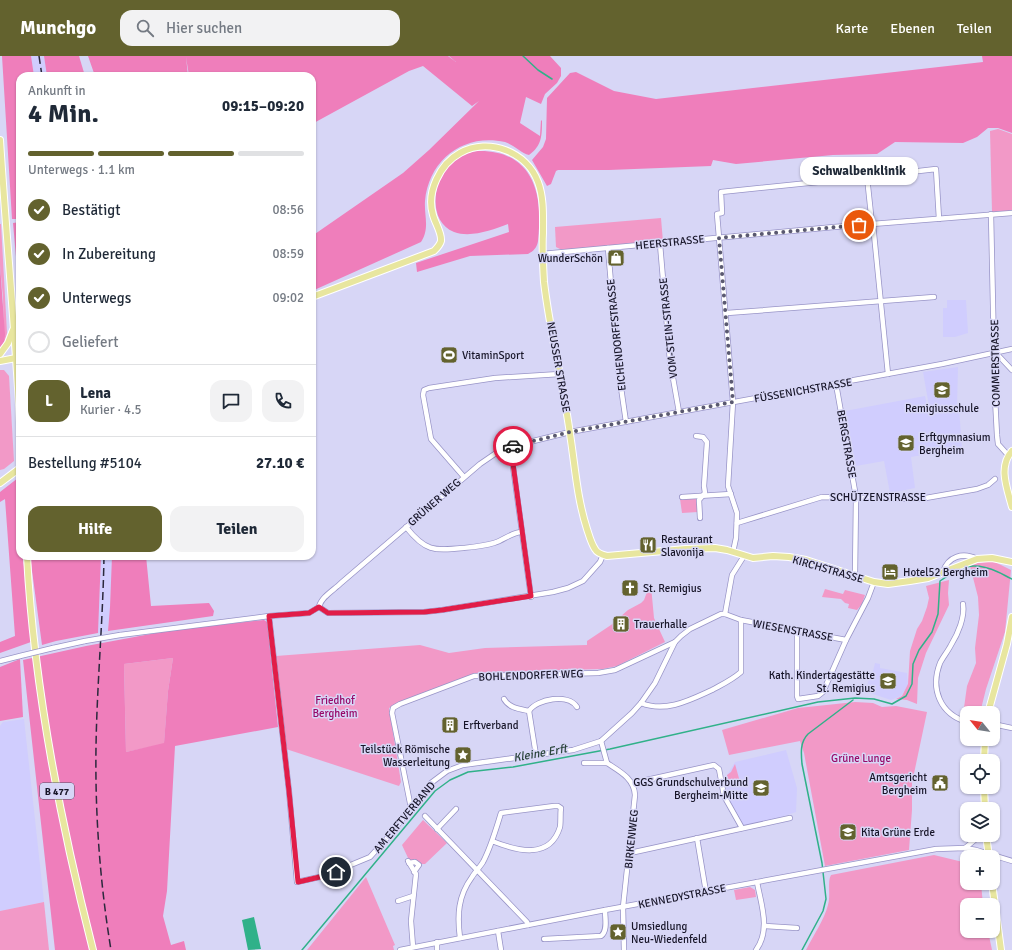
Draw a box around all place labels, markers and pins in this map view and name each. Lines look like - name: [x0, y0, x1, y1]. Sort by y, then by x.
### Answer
- callout: Schwalbenklinik: [800, 157, 918, 185]
- pin: [842, 208, 876, 242]
- shop icon: WunderSchön: [606, 248, 626, 268]
- place label: WunderSchön: [538, 252, 603, 265]
- sports icon: VitaminSport: [439, 345, 459, 365]
- place label: VitaminSport: [462, 349, 524, 362]
- school or university icon: Remigiusschule: [932, 380, 952, 400]
- place label: Remigiusschule: [905, 402, 979, 415]
- place label: Erftgymnasium Bergheim: [919, 431, 991, 457]
- school or university icon: Erftgymnasium Bergheim: [896, 433, 916, 453]
- place label: Restaurant Slavonija: [661, 533, 713, 559]
- restaurant icon: Restaurant Slavonija: [638, 535, 658, 555]
- hotel icon: Hotel52 Bergheim: [880, 562, 900, 582]
- place label: Hotel52 Bergheim: [903, 566, 988, 579]
- church icon: St. Remigius: [620, 578, 640, 598]
- place label: St. Remigius: [643, 582, 702, 595]
- building icon: Trauerhalle: [611, 614, 631, 634]
- place label: Trauerhalle: [634, 618, 687, 631]
- place label: Kath. Kindertagestätte St. Remigius: [769, 669, 875, 695]
- school or university icon: Kath. Kindertagestätte St. Remigius: [878, 671, 898, 691]
- building icon: Erftverband: [440, 715, 460, 735]
- place label: Erftverband: [463, 719, 519, 732]
- place label: Teilstück Römische Wasserleitung: [361, 743, 450, 769]
- place icon: Teilstück Römische Wasserleitung: [453, 745, 473, 765]
- place label: Amtsgericht Bergheim: [869, 771, 927, 797]
- public building icon: Amtsgericht Bergheim: [930, 773, 950, 793]
- place label: GGS Grundschulverbund Bergheim-Mitte: [633, 776, 748, 802]
- school or university icon: GGS Grundschulverbund Bergheim-Mitte: [751, 778, 771, 798]
- school or university icon: Kita Grüne Erde: [838, 822, 858, 842]
- place label: Kita Grüne Erde: [861, 826, 935, 839]
- pin: [319, 855, 353, 889]
- place label: Umsiedlung Neu-Wiedenfeld: [631, 920, 707, 946]
- place icon: Umsiedlung Neu-Wiedenfeld: [608, 922, 628, 942]

